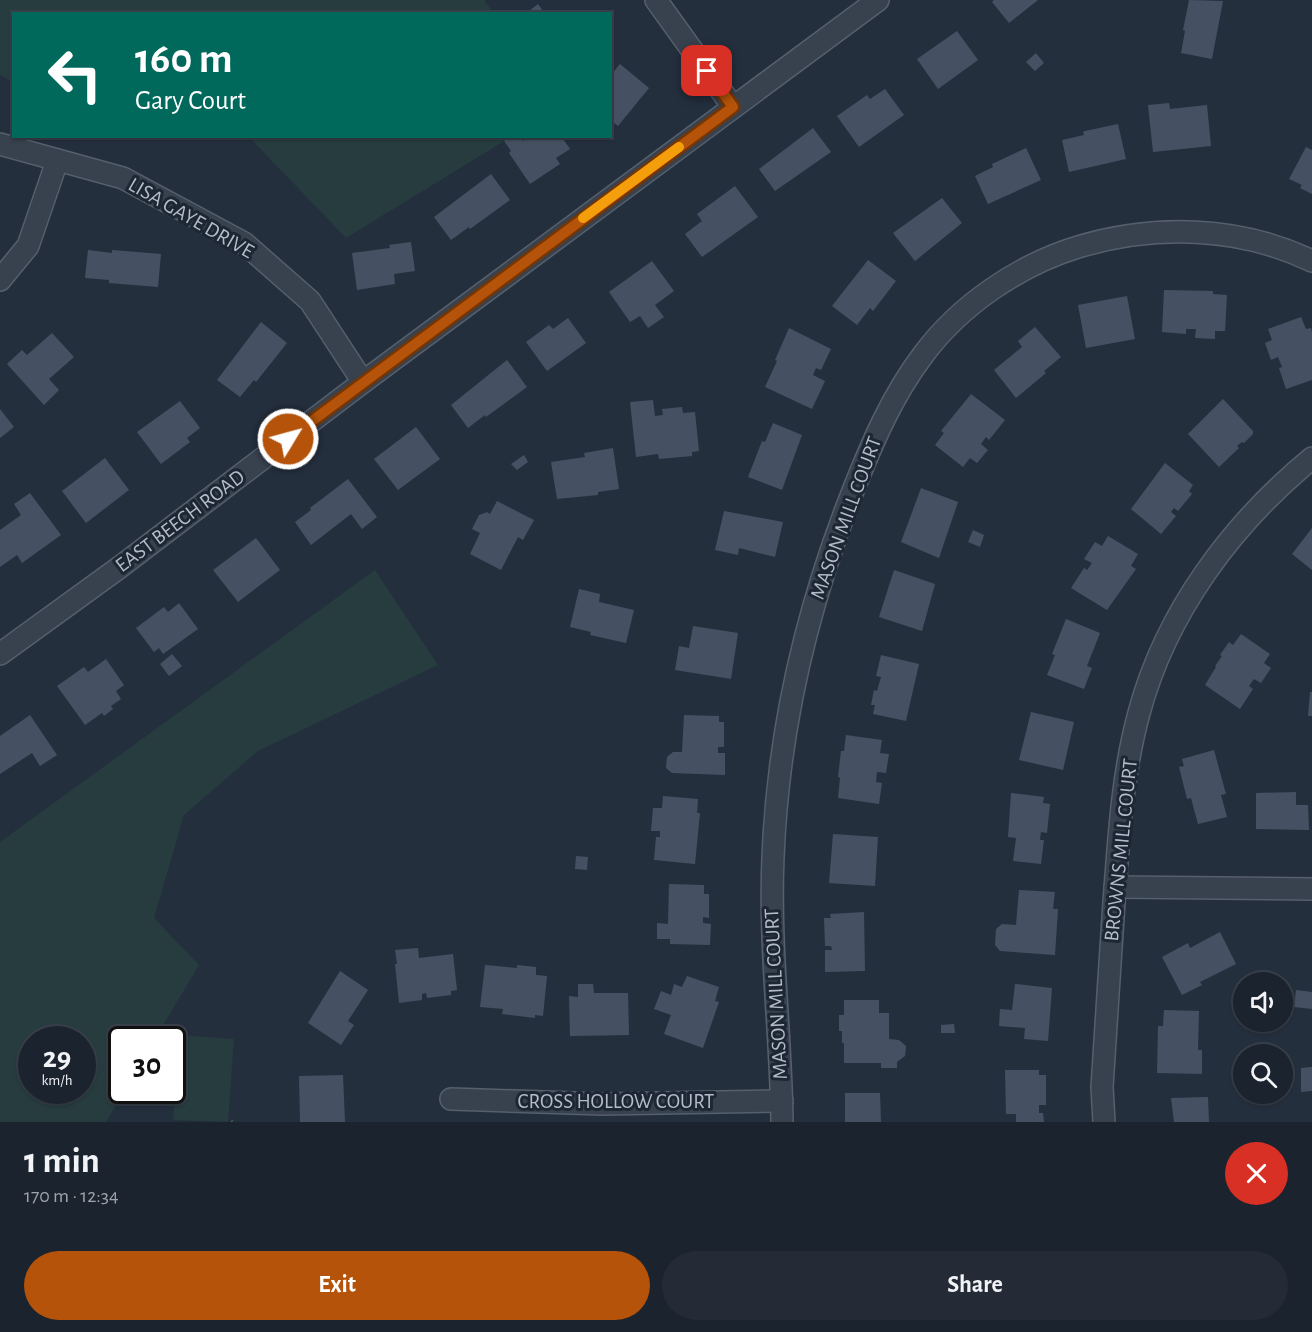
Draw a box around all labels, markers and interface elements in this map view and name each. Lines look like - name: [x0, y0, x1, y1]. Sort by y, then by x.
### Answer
- icon: left: [36, 36, 114, 114]
- text: 160 m: [135, 38, 233, 80]
- pin: [681, 45, 732, 96]
- icon: arrive: [690, 54, 723, 87]
- text: Gary Court: [135, 87, 246, 114]
- street label: LISA GAYE DRIVE: [125, 174, 257, 262]
- position arrow: [256, 407, 320, 471]
- street label: MASON MILL COURT: [807, 434, 885, 602]
- street label: EAST BEECH ROAD: [111, 466, 249, 576]
- street label: BROWNS MILL COURT: [1101, 757, 1141, 943]
- street label: MASON MILL COURT: [761, 908, 791, 1080]
- map controls: [1233, 972, 1293, 1104]
- button: sound: [1233, 972, 1293, 1032]
- speed limit sign: 30: [108, 1026, 186, 1104]
- text: 29: [43, 1043, 71, 1073]
- button: search: [1233, 1044, 1293, 1104]
- text: km/h: [42, 1073, 72, 1088]
- street label: CROSS HOLLOW COURT: [518, 1091, 714, 1112]
- button: close: [1225, 1142, 1288, 1205]
- text: 1 min: [24, 1143, 100, 1179]
- text: 170 m · 12:34: [24, 1186, 119, 1206]
- button: Exit: [24, 1251, 650, 1320]
- button: Share: [662, 1251, 1288, 1320]

